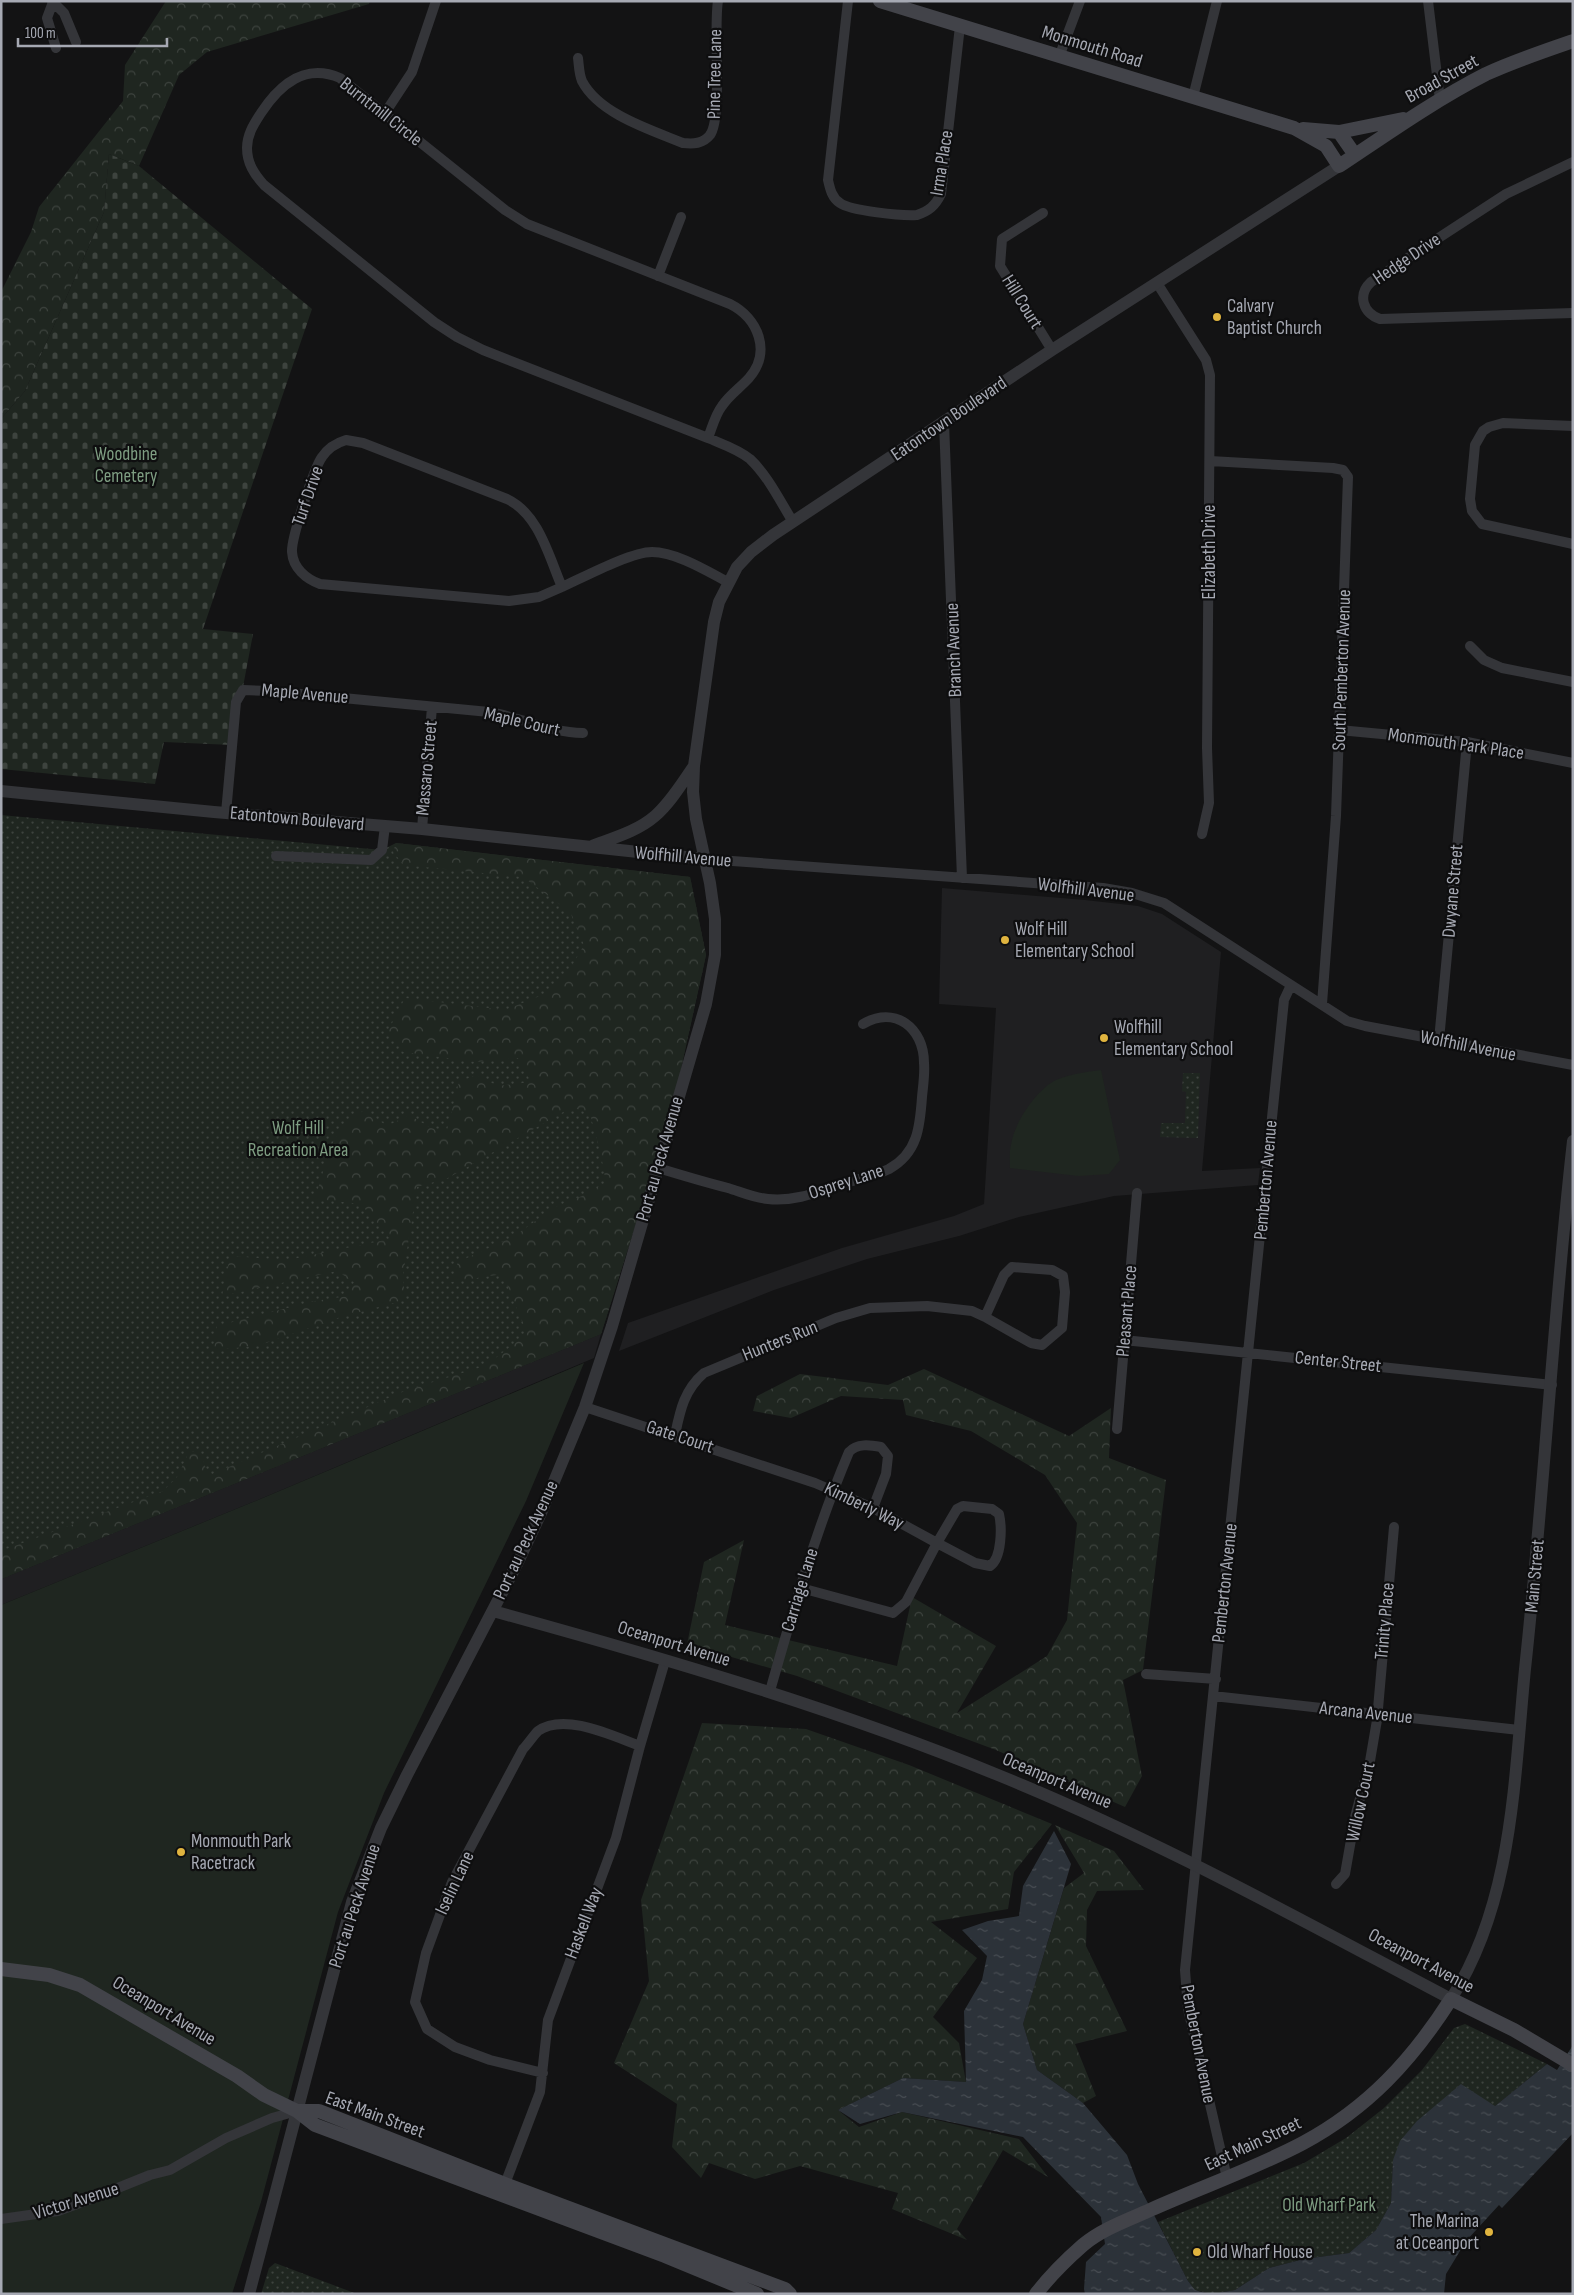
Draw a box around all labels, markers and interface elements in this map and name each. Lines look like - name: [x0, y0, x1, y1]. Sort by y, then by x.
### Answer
- scale bar: [18, 15, 166, 47]
- street label: Monmouth Road: [1039, 21, 1145, 73]
- text: 100 m: [25, 24, 56, 43]
- street label: Pine Tree Lane: [703, 29, 727, 119]
- street label: Broad Street: [1402, 49, 1483, 108]
- street label: Burntmill Circle: [335, 73, 427, 151]
- street label: Irma Place: [925, 129, 959, 197]
- street label: Hedge Drive: [1369, 228, 1445, 290]
- street label: Hill Court: [996, 271, 1048, 334]
- place label: Calvary Baptist Church: [1227, 295, 1322, 340]
- marker: Calvary Baptist Church: [1211, 311, 1223, 323]
- street label: Eatontown Boulevard: [887, 372, 1011, 466]
- park label: Woodbine Cemetery: [95, 443, 158, 488]
- street label: Turf Drive: [287, 463, 329, 529]
- street label: Elizabeth Drive: [1198, 504, 1221, 600]
- street label: South Pemberton Avenue: [1328, 589, 1356, 751]
- street label: Branch Avenue: [941, 602, 967, 698]
- street label: Maple Avenue: [261, 679, 349, 709]
- street label: Maple Court: [482, 702, 562, 742]
- street label: Massaro Street: [411, 719, 443, 817]
- street label: Monmouth Park Place: [1387, 723, 1525, 765]
- street label: Eatontown Boulevard: [229, 802, 365, 836]
- street label: Wolfhill Avenue: [634, 841, 732, 873]
- street label: Dwyane Street: [1437, 843, 1469, 938]
- street label: Wolfhill Avenue: [1036, 873, 1136, 907]
- place label: Wolf Hill Elementary School: [1015, 918, 1134, 963]
- marker: Wolf Hill Elementary School: [999, 934, 1011, 946]
- place label: Wolfhill Elementary School: [1114, 1016, 1233, 1061]
- street label: Wolfhill Avenue: [1418, 1025, 1518, 1067]
- marker: Wolfhill Elementary School: [1098, 1032, 1110, 1044]
- street label: Port au Peck Avenue: [631, 1094, 689, 1224]
- park label: Wolf Hill Recreation Area: [248, 1117, 348, 1162]
- street label: Pemberton Avenue: [1249, 1119, 1283, 1241]
- street label: Osprey Lane: [806, 1159, 886, 1205]
- street label: Pleasant Place: [1112, 1264, 1142, 1358]
- street label: Hunters Run: [739, 1316, 821, 1366]
- street label: Center Street: [1294, 1346, 1383, 1378]
- street label: Gate Court: [643, 1415, 717, 1459]
- street label: Port au Peck Avenue: [488, 1477, 564, 1603]
- street label: Kimberly Way: [820, 1477, 908, 1535]
- street label: Pemberton Avenue: [1207, 1522, 1243, 1644]
- street label: Main Street: [1520, 1538, 1550, 1614]
- street label: Carriage Lane: [776, 1545, 824, 1635]
- street label: Trinity Place: [1370, 1582, 1400, 1660]
- street label: Oceanport Avenue: [615, 1616, 733, 1672]
- street label: Arcana Avenue: [1317, 1697, 1414, 1729]
- street label: Oceanport Avenue: [999, 1748, 1115, 1814]
- street label: Willow Court: [1341, 1760, 1381, 1844]
- place label: Monmouth Park Racetrack: [191, 1830, 292, 1875]
- street label: Port au Peck Avenue: [324, 1841, 386, 1971]
- marker: Monmouth Park Racetrack: [175, 1846, 187, 1858]
- street label: Iselin Lane: [430, 1848, 480, 1918]
- street label: Haskell Way: [560, 1883, 608, 1962]
- street label: Oceanport Avenue: [1364, 1923, 1478, 1999]
- street label: Oceanport Avenue: [108, 1971, 220, 2051]
- street label: Pemberton Avenue: [1175, 1983, 1221, 2105]
- street label: East Main Street: [322, 2086, 428, 2144]
- street label: East Main Street: [1201, 2112, 1305, 2176]
- street label: Victor Avenue: [31, 2177, 121, 2225]
- park label: Old Wharf Park: [1282, 2194, 1377, 2217]
- place label: The Marina at Oceanport: [1396, 2210, 1479, 2255]
- marker: The Marina at Oceanport: [1483, 2226, 1495, 2238]
- place label: Old Wharf House: [1207, 2241, 1313, 2264]
- marker: Old Wharf House: [1191, 2246, 1203, 2258]

